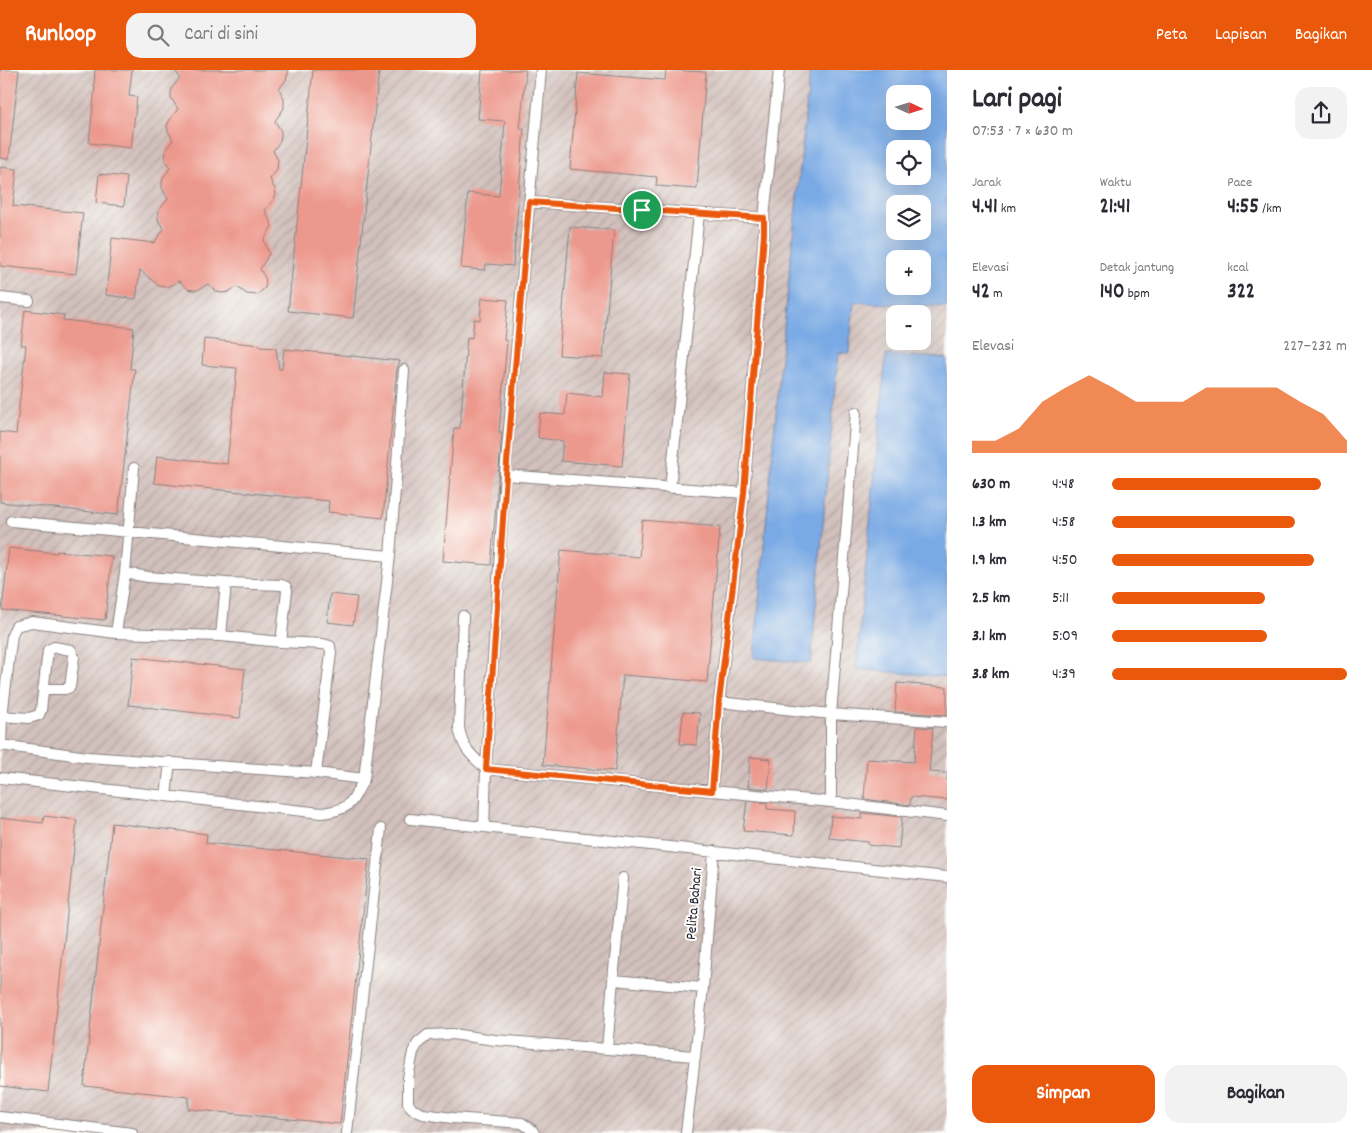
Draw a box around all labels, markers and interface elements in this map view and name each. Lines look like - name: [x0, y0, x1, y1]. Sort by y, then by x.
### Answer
- search box: [126, 13, 476, 58]
- text: Runloop: [25, 18, 96, 52]
- icon: search: [144, 21, 172, 49]
- text: Cari di sini: [184, 22, 258, 49]
- text: Peta: [1156, 23, 1187, 48]
- text: Lapisan: [1215, 23, 1267, 48]
- text: Bagikan: [1295, 23, 1347, 48]
- text: Lari pagi: [972, 81, 1062, 121]
- north arrow: [886, 85, 931, 130]
- map controls: [886, 85, 931, 350]
- button: share: [1295, 87, 1347, 139]
- text: 07:53 · 7 × 630 m: [972, 120, 1073, 143]
- button: locate: [886, 140, 931, 185]
- text: Jarak: [972, 173, 1001, 193]
- text: Waktu: [1100, 173, 1131, 193]
- text: Pace: [1227, 173, 1252, 193]
- pin: [621, 189, 663, 231]
- text: 4.41: [972, 193, 998, 223]
- text: 21:41: [1100, 193, 1130, 223]
- text: 4:55: [1227, 193, 1259, 223]
- button: layers: [886, 195, 931, 240]
- icon: arrive: [628, 196, 656, 224]
- text: km: [998, 199, 1016, 219]
- text: /km: [1259, 199, 1282, 219]
- button: +: [886, 250, 931, 295]
- text: Elevasi: [972, 258, 1009, 278]
- text: Detak jantung: [1100, 258, 1174, 278]
- text: kcal: [1227, 258, 1249, 278]
- text: 42: [972, 278, 990, 308]
- text: 140: [1100, 278, 1124, 308]
- text: 322: [1227, 278, 1255, 308]
- text: m: [990, 284, 1003, 304]
- text: bpm: [1124, 284, 1150, 304]
- button: −: [886, 305, 931, 350]
- text: Elevasi: [972, 335, 1014, 358]
- text: 227–232 m: [1283, 335, 1347, 358]
- text: 630 m: [972, 473, 1010, 496]
- text: 4:48: [1052, 473, 1074, 496]
- text: 1.3 km: [972, 511, 1006, 534]
- text: 4:58: [1052, 511, 1075, 534]
- text: 1.9 km: [972, 549, 1007, 572]
- text: 4:50: [1052, 549, 1077, 572]
- text: 2.5 km: [972, 587, 1010, 610]
- text: 5:11: [1052, 587, 1069, 610]
- text: 3.1 km: [972, 625, 1006, 648]
- text: 5:09: [1052, 625, 1078, 648]
- text: 3.8 km: [972, 663, 1009, 686]
- text: 4:39: [1052, 663, 1076, 686]
- street label: Pelita Bahari: [681, 867, 709, 941]
- button: Simpan: [972, 1065, 1155, 1123]
- button: Bagikan: [1165, 1065, 1347, 1123]

